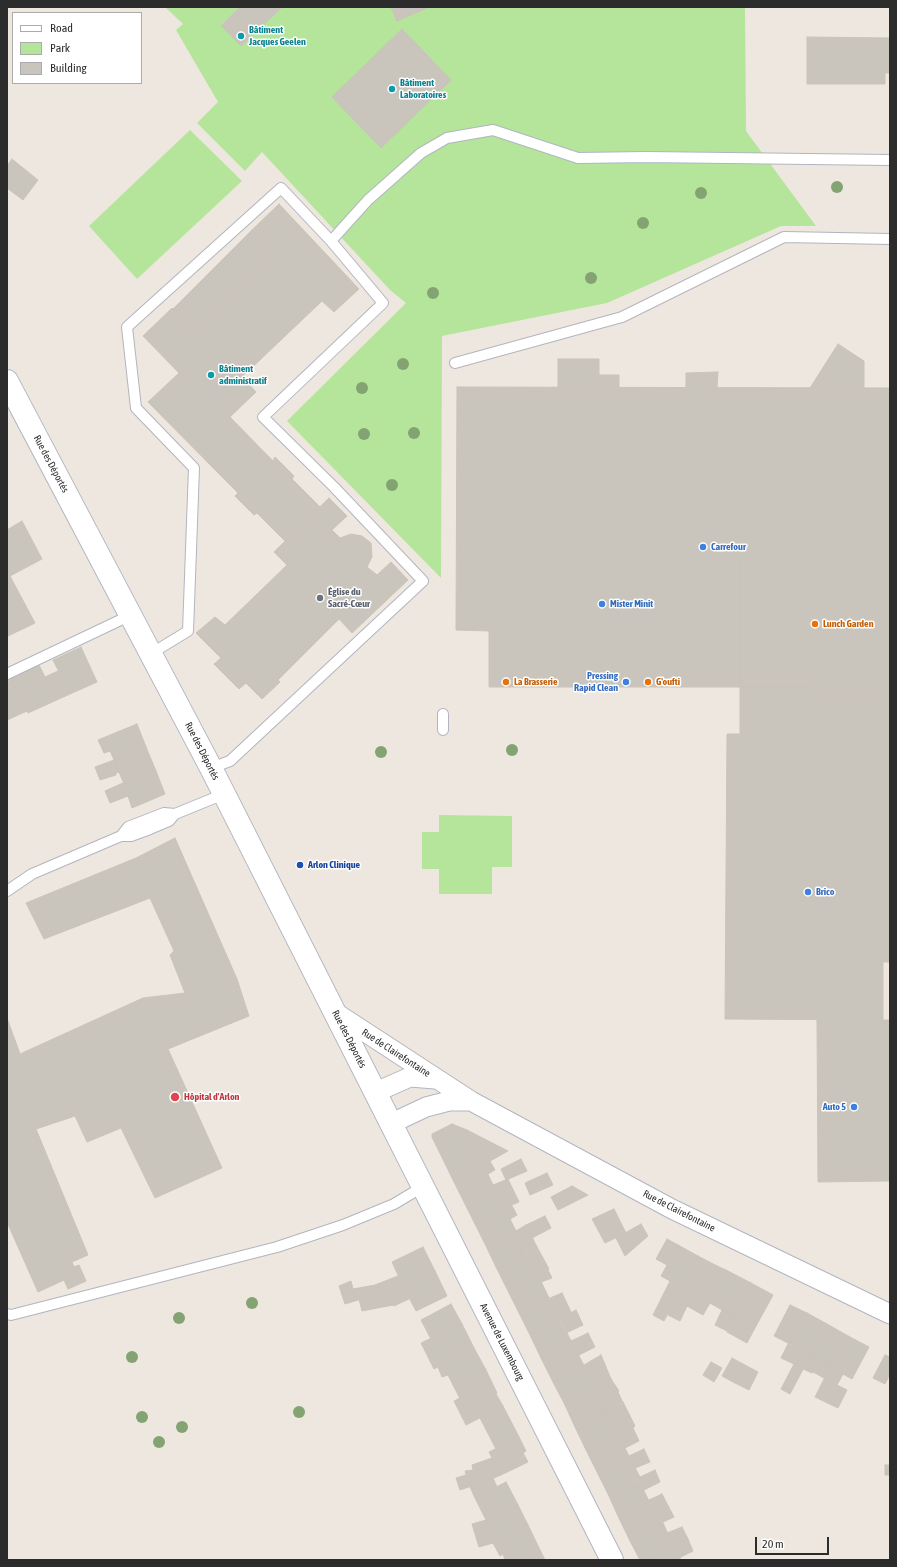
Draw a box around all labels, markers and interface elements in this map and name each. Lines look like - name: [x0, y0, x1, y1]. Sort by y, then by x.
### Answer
- legend: [12, 12, 142, 84]
- text: Road: [50, 21, 73, 35]
- place label: Bâtiment Jacques Geelen: [249, 24, 306, 48]
- marker: Bâtiment Jacques Geelen: [236, 31, 246, 41]
- text: Park: [50, 41, 70, 55]
- text: Building: [50, 61, 87, 75]
- place label: Bâtiment Laboratoires: [400, 77, 446, 100]
- marker: Bâtiment Laboratoires: [387, 84, 397, 94]
- place label: Bâtiment administratif: [219, 363, 267, 386]
- marker: Bâtiment administratif: [206, 370, 216, 380]
- street label: Rue des Déportés: [31, 433, 71, 495]
- place label: Carrefour: [711, 541, 746, 553]
- marker: Carrefour: [698, 542, 708, 552]
- place label: Église du Sacré-Cœur: [328, 586, 370, 610]
- marker: Église du Sacré-Cœur: [315, 593, 325, 603]
- place label: Mister Minit: [610, 598, 653, 610]
- marker: Mister Minit: [597, 599, 607, 609]
- place label: Lunch Garden: [823, 618, 873, 630]
- marker: Lunch Garden: [810, 619, 820, 629]
- place label: Pressing Rapid Clean: [574, 670, 618, 694]
- place label: La Brasserie: [514, 676, 557, 688]
- place label: G'oufti: [656, 676, 680, 688]
- marker: La Brasserie: [501, 677, 511, 687]
- marker: Pressing Rapid Clean: [621, 677, 631, 687]
- marker: G'oufti: [643, 677, 653, 687]
- street label: Rue des Déportés: [182, 720, 222, 782]
- place label: Arlon Clinique: [308, 859, 360, 871]
- marker: Arlon Clinique: [295, 860, 305, 870]
- place label: Brico: [816, 886, 834, 898]
- marker: Brico: [803, 887, 813, 897]
- street label: Rue des Déportés: [329, 1008, 369, 1070]
- street label: Rue de Clairefontaine: [359, 1026, 433, 1080]
- marker: Hôpital d'Arlon: [169, 1091, 181, 1103]
- place label: Hôpital d'Arlon: [184, 1091, 239, 1103]
- place label: Auto 5: [823, 1101, 846, 1113]
- marker: Auto 5: [849, 1102, 859, 1112]
- street label: Rue de Clairefontaine: [641, 1188, 717, 1234]
- street label: Avenue de Luxembourg: [477, 1301, 527, 1383]
- scale bar: [757, 1529, 831, 1555]
- text: 20 m: [762, 1537, 784, 1551]

